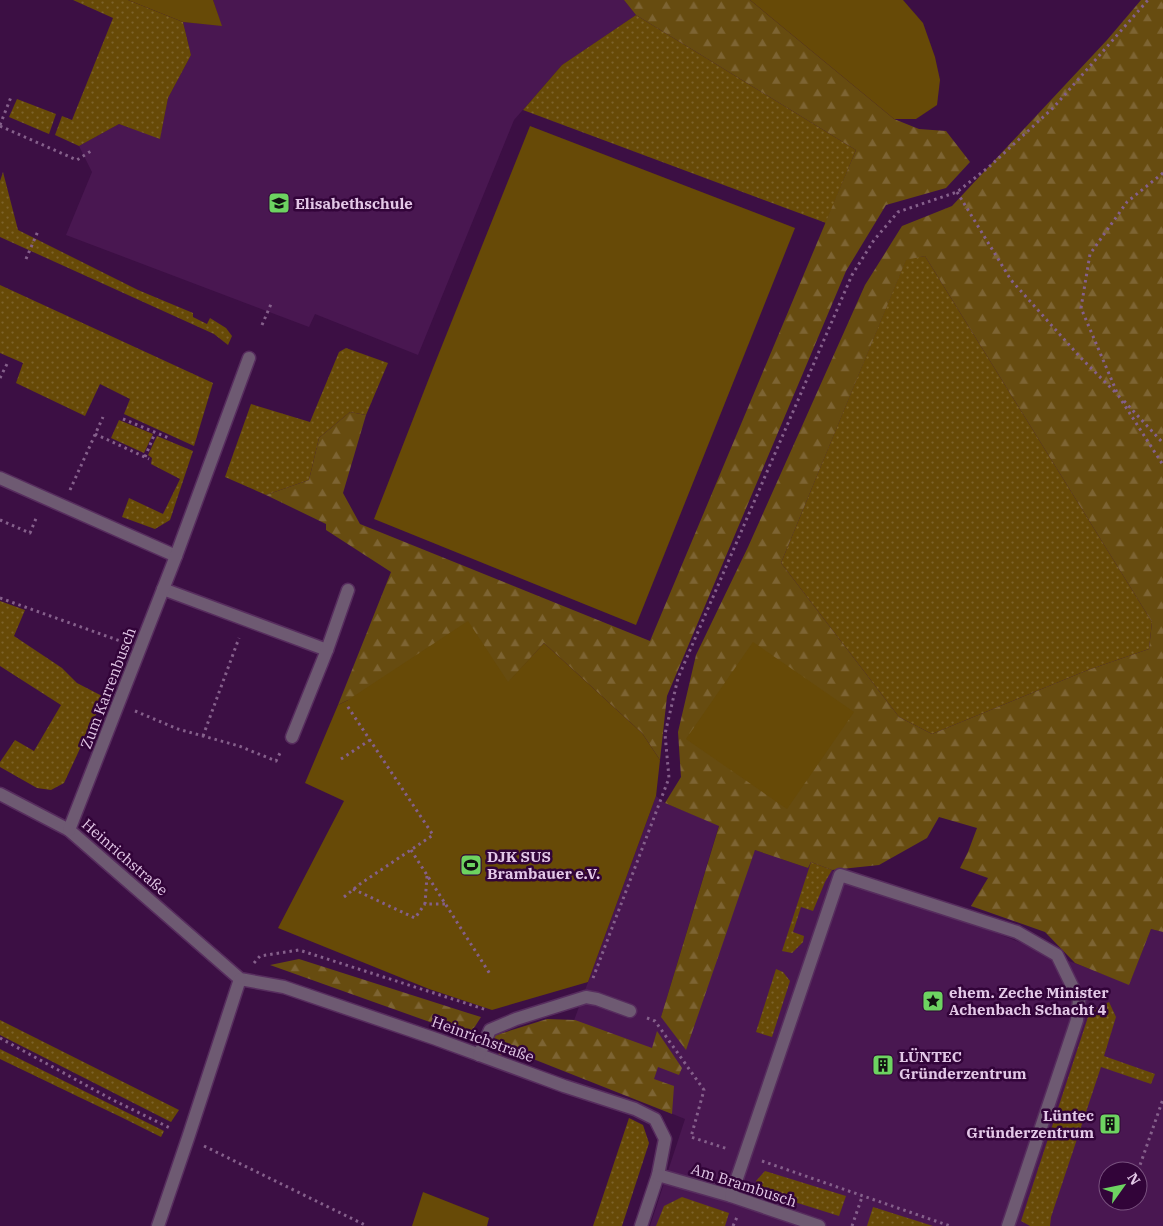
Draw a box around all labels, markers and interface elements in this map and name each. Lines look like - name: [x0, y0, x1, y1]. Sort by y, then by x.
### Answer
- school or university icon: Elisabethschule: [267, 191, 291, 215]
- place label: Elisabethschule: [295, 194, 413, 213]
- street label: Zum Karrenbusch: [76, 625, 140, 751]
- street label: Heinrichstraße: [78, 815, 172, 899]
- place label: DJK SUS Brambauer e.V.: [487, 847, 600, 883]
- sports icon: DJK SUS Brambauer e.V.: [459, 853, 483, 877]
- place label: ehem. Zeche Minister Achenbach Schacht 4: [949, 983, 1109, 1019]
- place icon: ehem. Zeche Minister Achenbach Schacht 4: [921, 989, 945, 1013]
- street label: Heinrichstraße: [429, 1012, 537, 1066]
- place label: LÜNTEC Gründerzentrum: [899, 1047, 1027, 1083]
- building icon: LÜNTEC Gründerzentrum: [871, 1053, 895, 1077]
- place label: Lüntec Gründerzentrum: [966, 1106, 1094, 1142]
- building icon: Lüntec Gründerzentrum: [1098, 1112, 1122, 1136]
- street label: Am Brambusch: [689, 1159, 799, 1211]
- north arrow: [1098, 1161, 1148, 1211]
- text: N: [1123, 1169, 1144, 1188]

